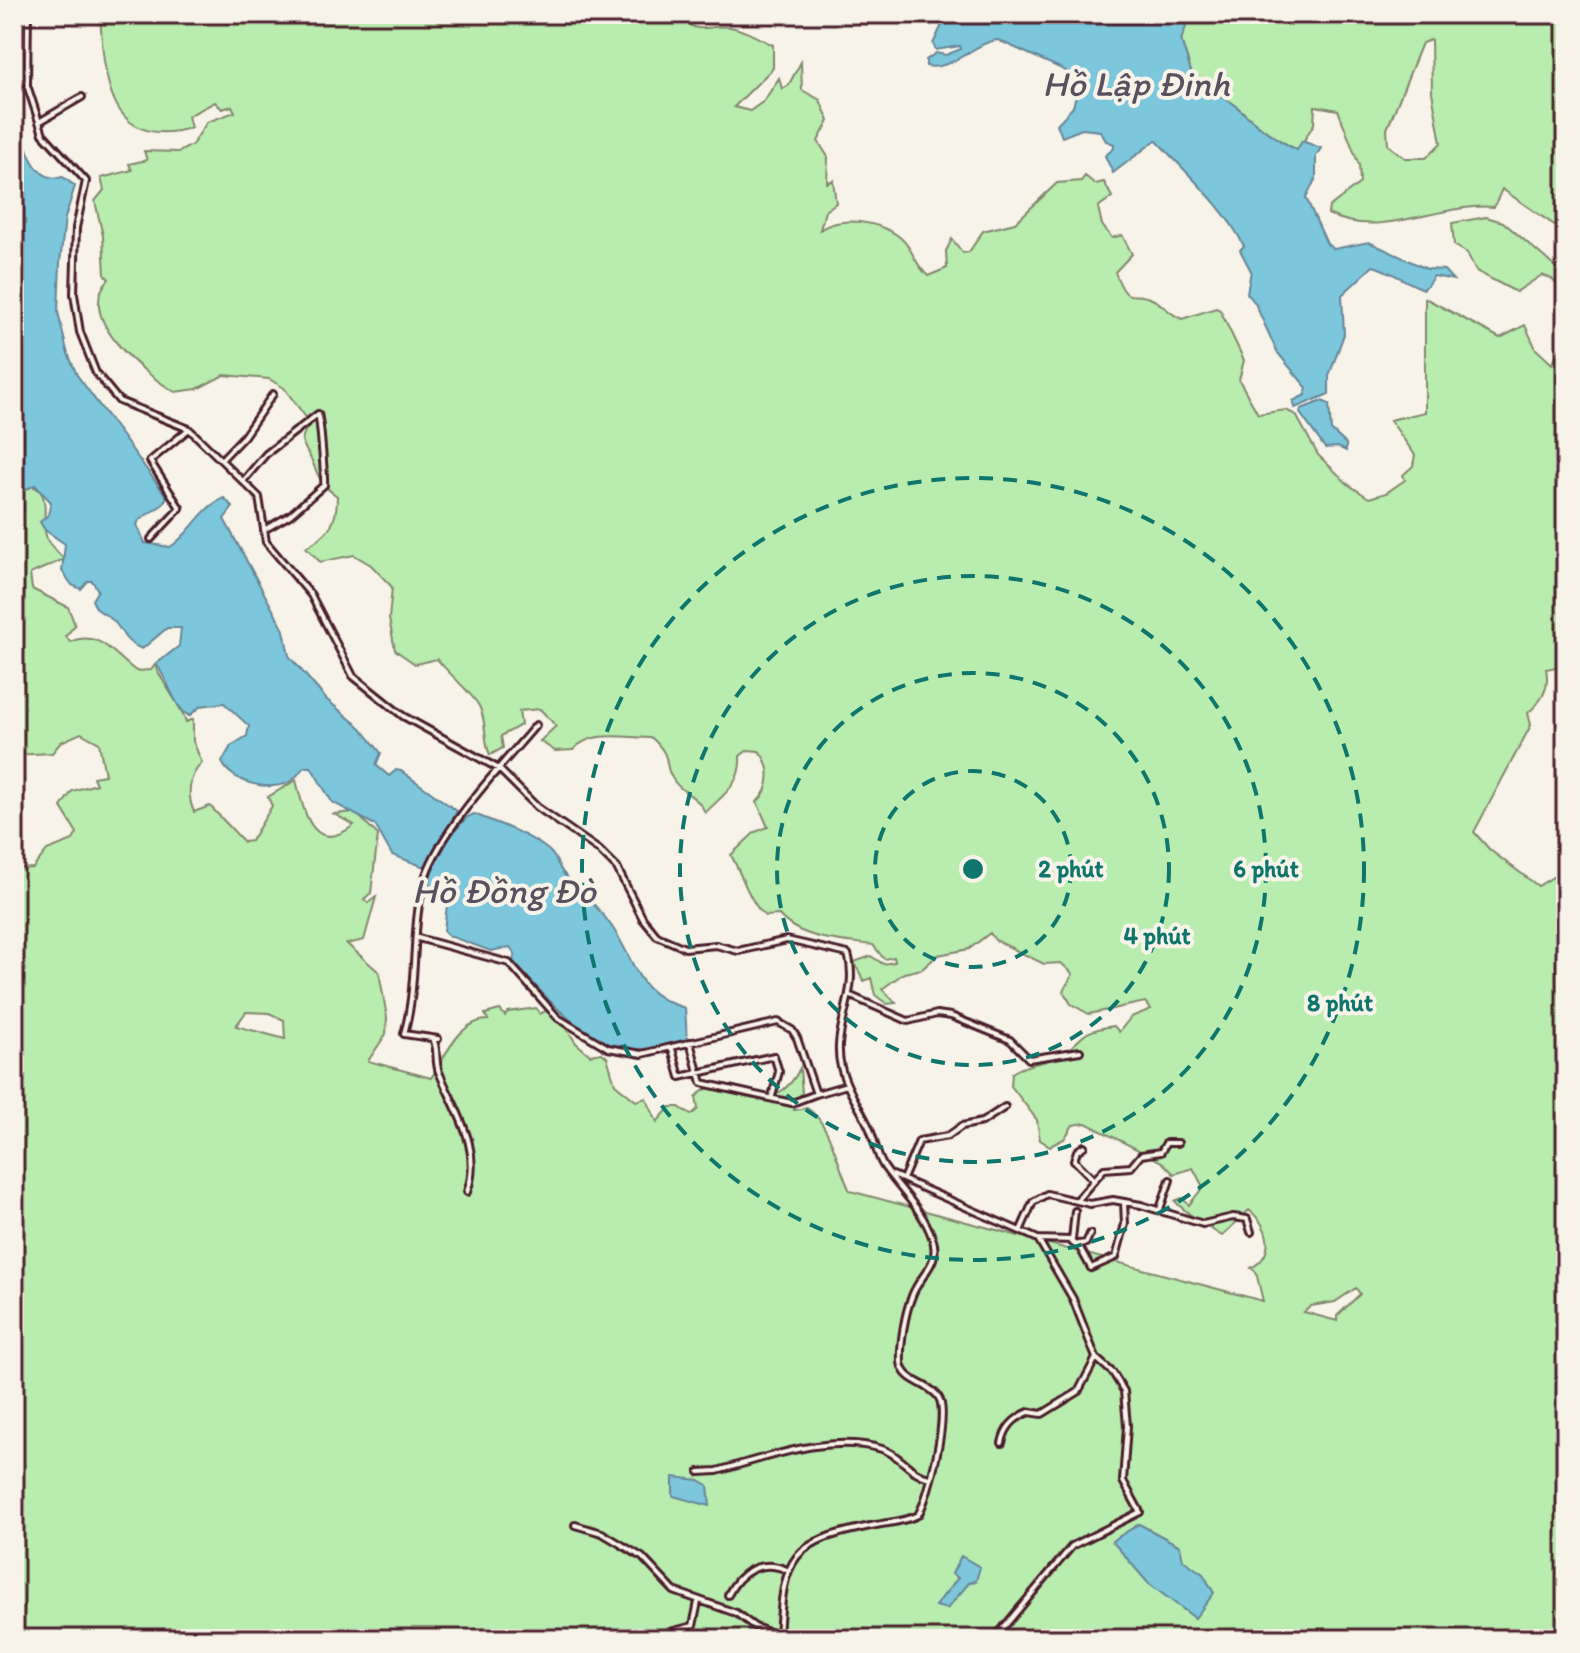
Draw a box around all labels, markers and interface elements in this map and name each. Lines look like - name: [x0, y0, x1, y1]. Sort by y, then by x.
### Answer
- water label: Hồ Lập Đinh: [1042, 62, 1231, 105]
- text: 2 phút: [1038, 854, 1104, 884]
- text: 6 phút: [1233, 854, 1299, 884]
- centre of rings: [959, 855, 987, 883]
- water label: Hồ Đồng Đò: [412, 869, 598, 912]
- text: 4 phút: [1123, 921, 1191, 951]
- text: 8 phút: [1307, 988, 1373, 1018]

